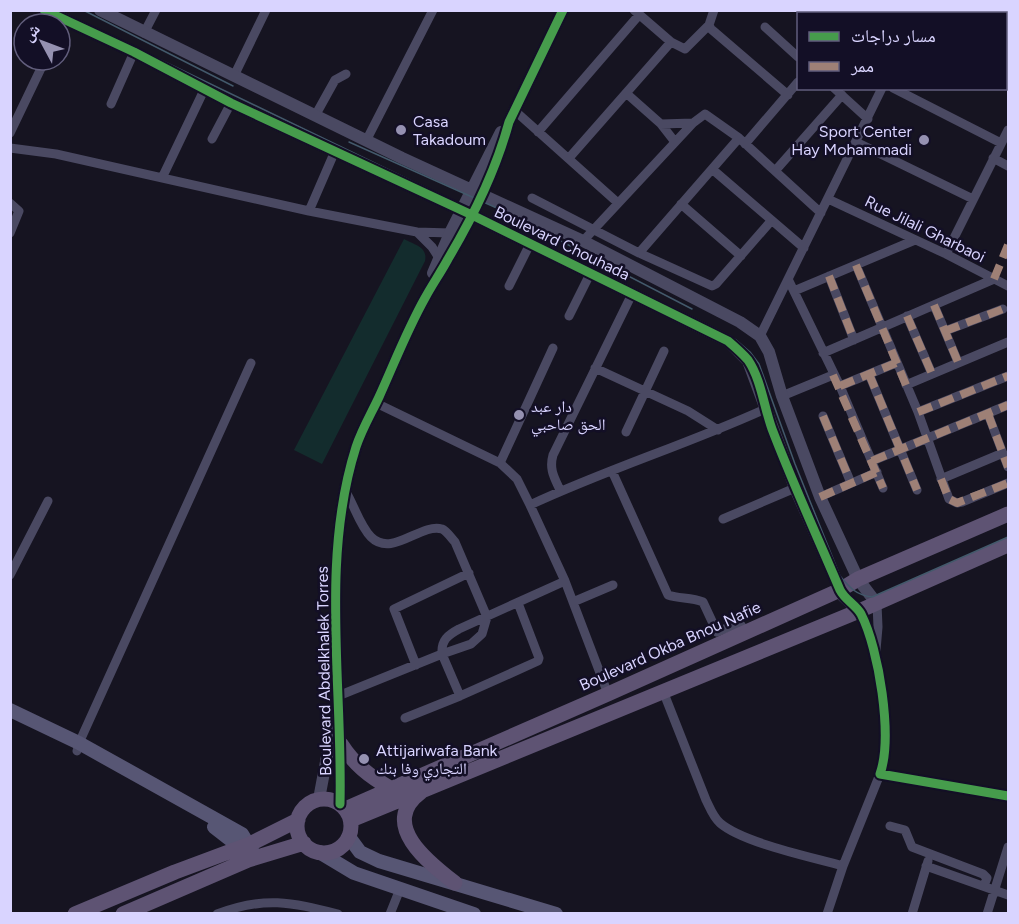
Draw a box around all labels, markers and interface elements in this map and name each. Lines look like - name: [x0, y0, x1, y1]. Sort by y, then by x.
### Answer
- north arrow: [12, 12, 72, 72]
- legend: [797, 12, 1007, 90]
- text: ش: [18, 20, 44, 45]
- text: مسار دراجات: [851, 25, 936, 47]
- text: ممر: [850, 55, 874, 77]
- place label: Casa Takadoum: [413, 112, 486, 149]
- place label: Sport Center Hay Mohammadi: [791, 122, 913, 159]
- marker: Casa Takadoum: [394, 123, 408, 137]
- marker: Sport Center Hay Mohammadi: [917, 133, 931, 147]
- street label: Rue Jilali Gharbaoi: [862, 192, 988, 266]
- street label: Boulevard Chouhada: [491, 202, 633, 284]
- place label: دار عبد الحق صاحبي: [531, 397, 606, 437]
- marker: دار عبد الحق صاحبي: [512, 408, 526, 422]
- street label: Boulevard Abdelkhalek Torres: [313, 566, 335, 776]
- street label: Boulevard Okba Bnou Nafie: [576, 597, 764, 695]
- place label: Attijariwafa Bank التجاري وفا بنك: [376, 741, 498, 781]
- marker: Attijariwafa Bank التجاري وفا بنك: [357, 752, 371, 766]

